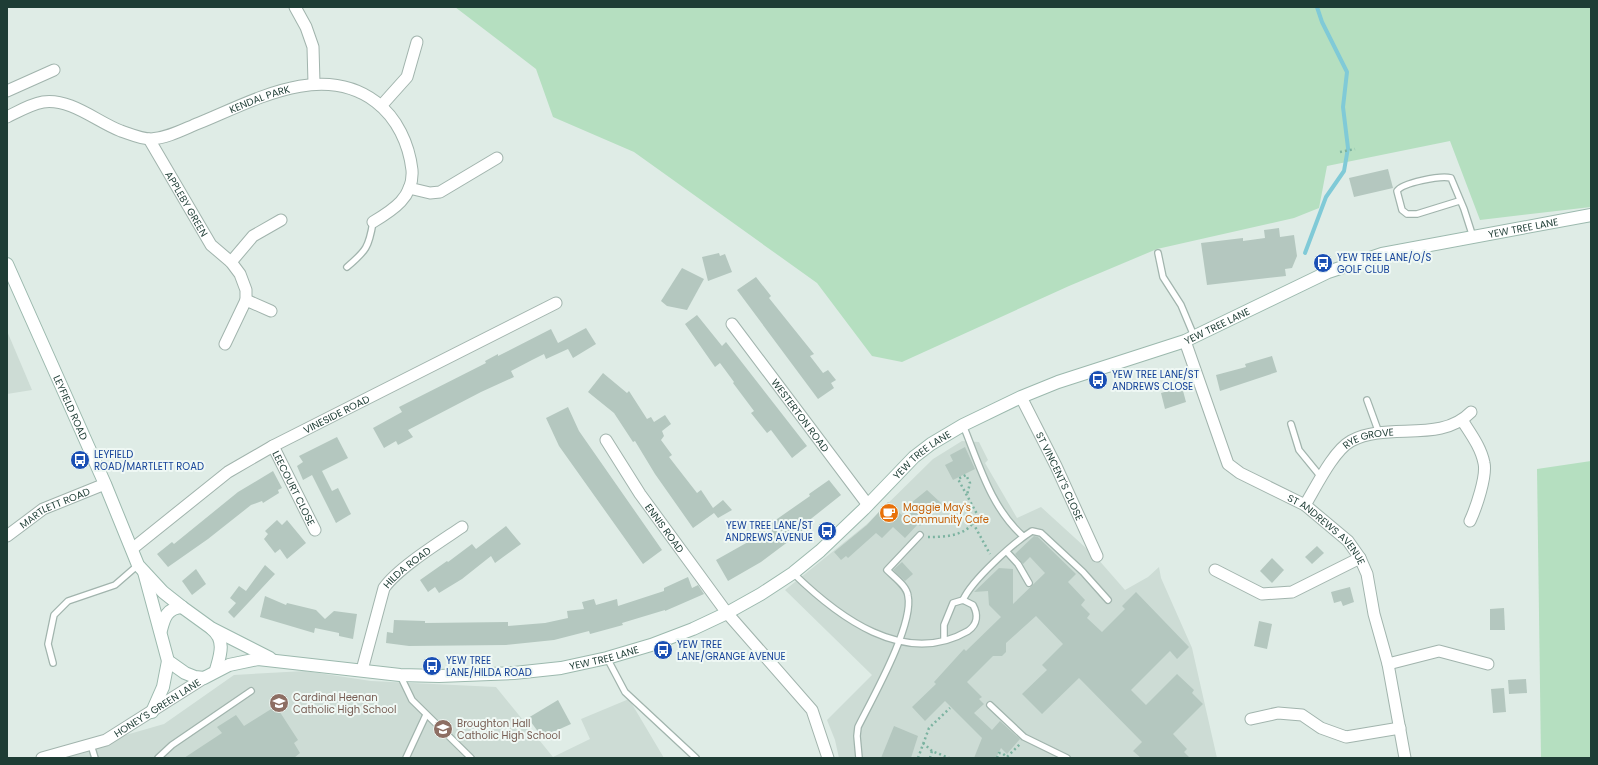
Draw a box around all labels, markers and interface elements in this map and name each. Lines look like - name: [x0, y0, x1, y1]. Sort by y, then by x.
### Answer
- street label: KENDAL PARK: [227, 81, 291, 117]
- street label: APPLEBY GREEN: [162, 168, 212, 239]
- street label: YEW TREE LANE: [1487, 214, 1559, 242]
- place label: YEW TREE LANE/O/S GOLF CLUB: [1337, 250, 1431, 277]
- bus stop icon: YEW TREE LANE/O/S GOLF CLUB: [1312, 252, 1334, 274]
- street label: YEW TREE LANE: [1181, 303, 1252, 348]
- place label: YEW TREE LANE/ST ANDREWS CLOSE: [1112, 367, 1200, 394]
- bus stop icon: YEW TREE LANE/ST ANDREWS CLOSE: [1087, 369, 1109, 391]
- street label: LEYFIELD ROAD: [50, 372, 92, 442]
- street label: WESTERTON ROAD: [768, 375, 833, 455]
- street label: VINESIDE ROAD: [301, 391, 372, 437]
- street label: RYE GROVE: [1339, 424, 1394, 452]
- street label: YEW TREE LANE: [889, 426, 954, 482]
- street label: ST VINCENT'S CLOSE: [1032, 429, 1087, 523]
- place label: LEYFIELD ROAD/MARTLETT ROAD: [94, 447, 204, 474]
- street label: LEECOURT CLOSE: [269, 448, 319, 528]
- bus stop icon: LEYFIELD ROAD/MARTLETT ROAD: [69, 449, 91, 471]
- street label: MARTLETT ROAD: [16, 483, 92, 532]
- street label: ST ANDREWS AVENUE: [1285, 490, 1369, 567]
- street label: ENNIS ROAD: [642, 500, 688, 556]
- place label: Maggie May's Community Cafe: [903, 500, 989, 527]
- cafe icon: Maggie May's Community Cafe: [878, 502, 900, 524]
- place label: YEW TREE LANE/ST ANDREWS AVENUE: [725, 518, 814, 545]
- bus stop icon: YEW TREE LANE/ST ANDREWS AVENUE: [816, 520, 838, 542]
- street label: HILDA ROAD: [379, 543, 434, 591]
- place label: YEW TREE LANE/GRANGE AVENUE: [677, 637, 786, 664]
- bus stop icon: YEW TREE LANE/GRANGE AVENUE: [652, 639, 674, 661]
- street label: YEW TREE LANE: [568, 642, 640, 674]
- place label: YEW TREE LANE/HILDA ROAD: [446, 653, 532, 680]
- bus stop icon: YEW TREE LANE/HILDA ROAD: [421, 655, 443, 677]
- street label: HONEY'S GREEN LANE: [111, 675, 203, 741]
- place label: Cardinal Heenan Catholic High School: [293, 690, 396, 717]
- school or university icon: Cardinal Heenan Catholic High School: [268, 692, 290, 714]
- place label: Broughton Hall Catholic High School: [457, 716, 560, 743]
- school or university icon: Broughton Hall Catholic High School: [432, 718, 454, 740]

